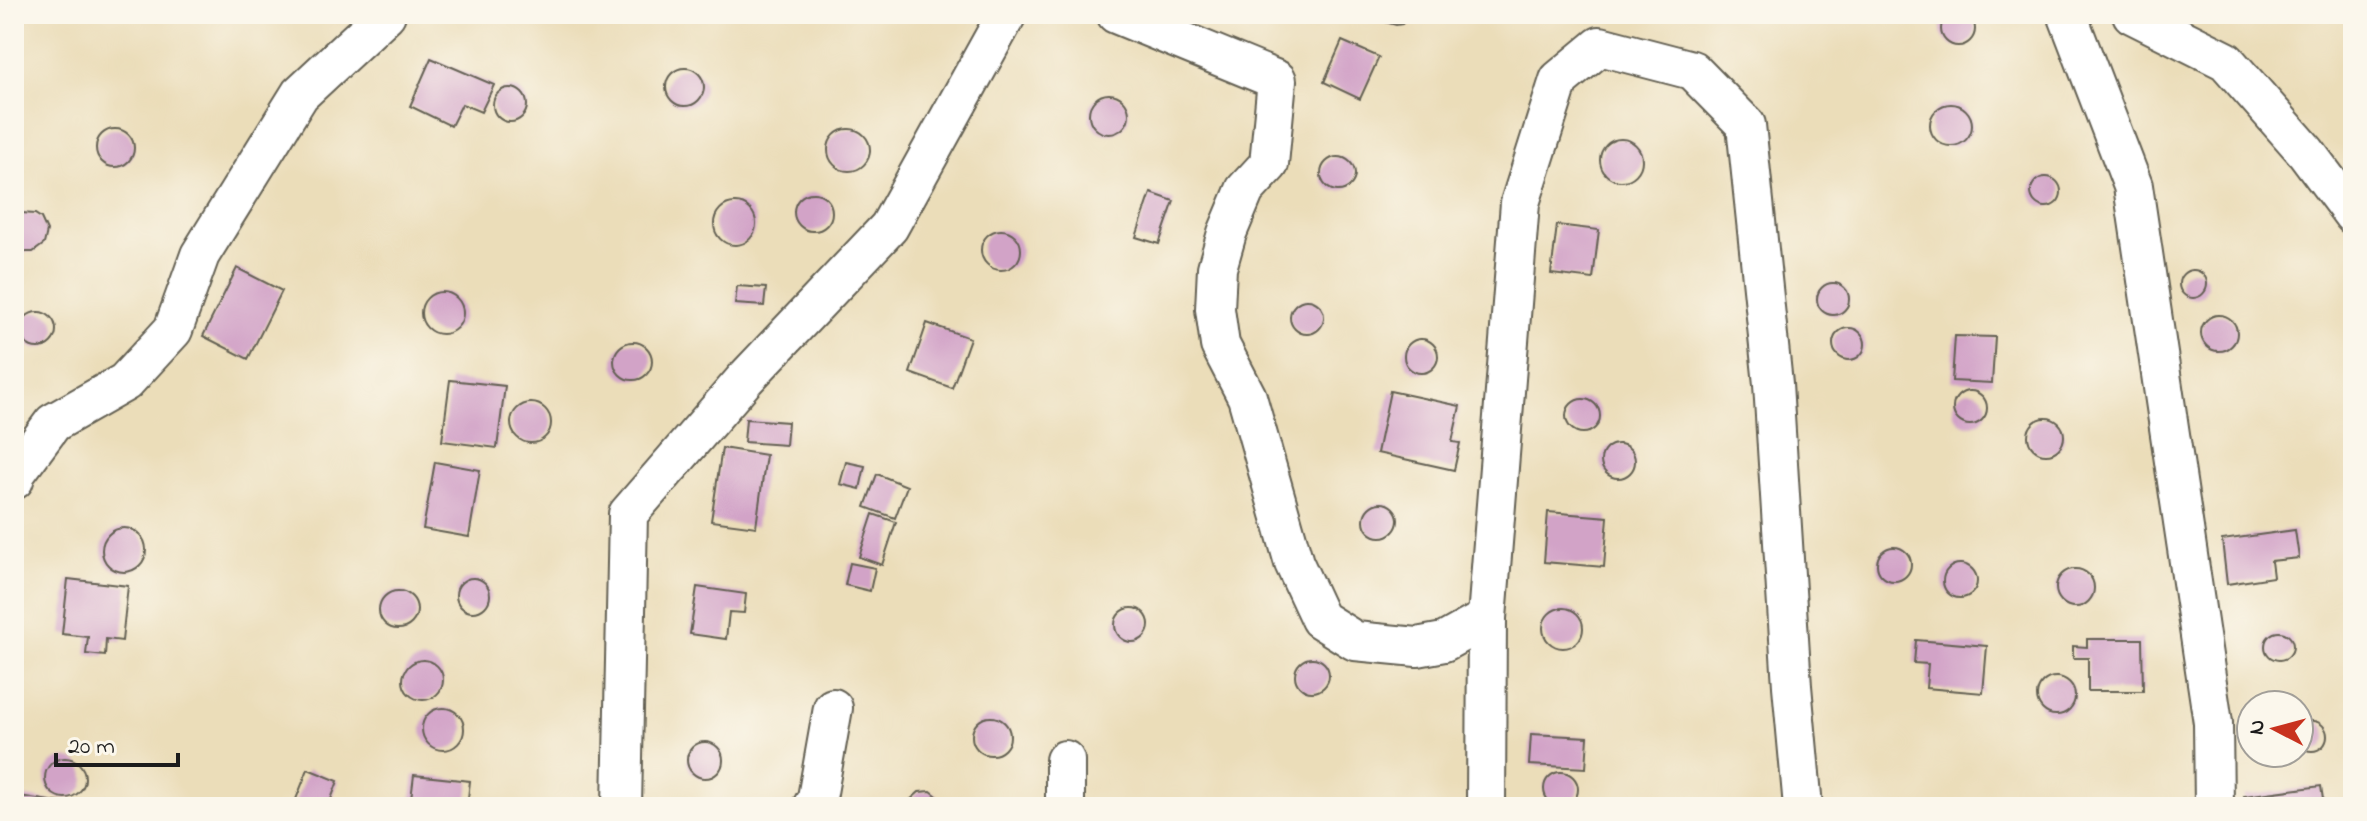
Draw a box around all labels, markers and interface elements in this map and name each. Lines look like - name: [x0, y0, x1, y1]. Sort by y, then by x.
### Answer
- north arrow: [2235, 689, 2315, 769]
- scale bar: [56, 717, 178, 767]
- text: N: [2241, 718, 2275, 736]
- text: 20 m: [68, 730, 115, 765]

